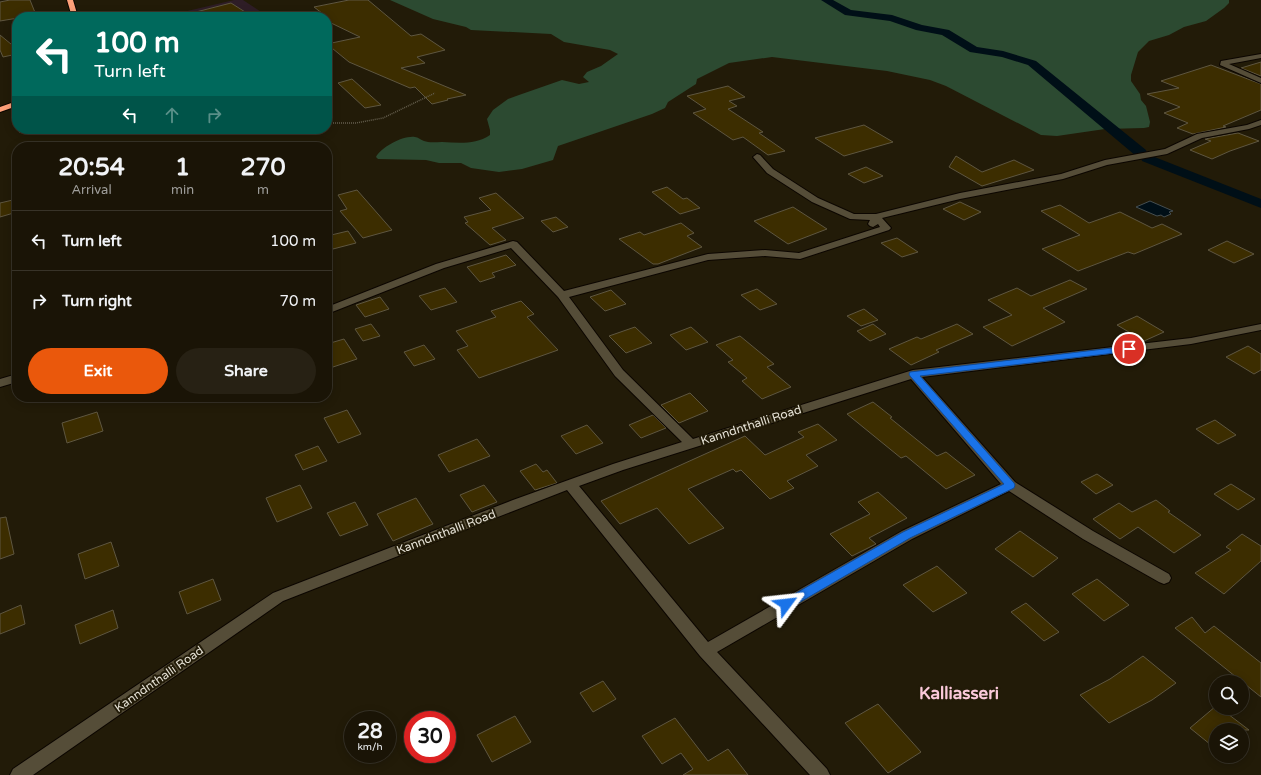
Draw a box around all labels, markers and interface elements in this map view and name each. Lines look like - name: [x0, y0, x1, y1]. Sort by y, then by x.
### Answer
- text: 100 m: [94, 26, 180, 60]
- icon: left: [28, 28, 80, 80]
- text: Turn left: [94, 60, 166, 82]
- icon: left: [119, 104, 141, 126]
- icon: ahead: [161, 104, 183, 126]
- icon: right: [203, 104, 225, 126]
- text: 20:54: [58, 153, 125, 182]
- text: 1: [175, 153, 190, 182]
- text: 270: [240, 153, 286, 182]
- text: Arrival: [71, 182, 112, 198]
- text: min: [171, 182, 194, 198]
- text: m: [257, 182, 269, 198]
- icon: left: [28, 230, 50, 252]
- text: Turn left: [62, 232, 122, 250]
- text: 100 m: [270, 232, 316, 250]
- icon: right: [28, 290, 50, 312]
- text: Turn right: [62, 292, 132, 310]
- text: 70 m: [279, 292, 316, 310]
- pin: [1112, 332, 1146, 366]
- icon: arrive: [1118, 338, 1140, 360]
- button: Exit: [28, 348, 168, 394]
- button: Share: [176, 348, 316, 394]
- street label: Kanndnthalli Road: [699, 402, 803, 448]
- street label: Kanndnthalli Road: [394, 507, 498, 557]
- position arrow: [765, 583, 807, 625]
- street label: Kanndnthalli Road: [112, 643, 206, 715]
- map controls: [1209, 675, 1249, 763]
- button: search: [1209, 675, 1249, 715]
- district label: Kalliasseri: [919, 683, 999, 704]
- speed limit sign: 30: [404, 711, 456, 763]
- text: 28: [357, 720, 383, 744]
- button: layers: [1209, 723, 1249, 763]
- text: km/h: [357, 741, 383, 753]

